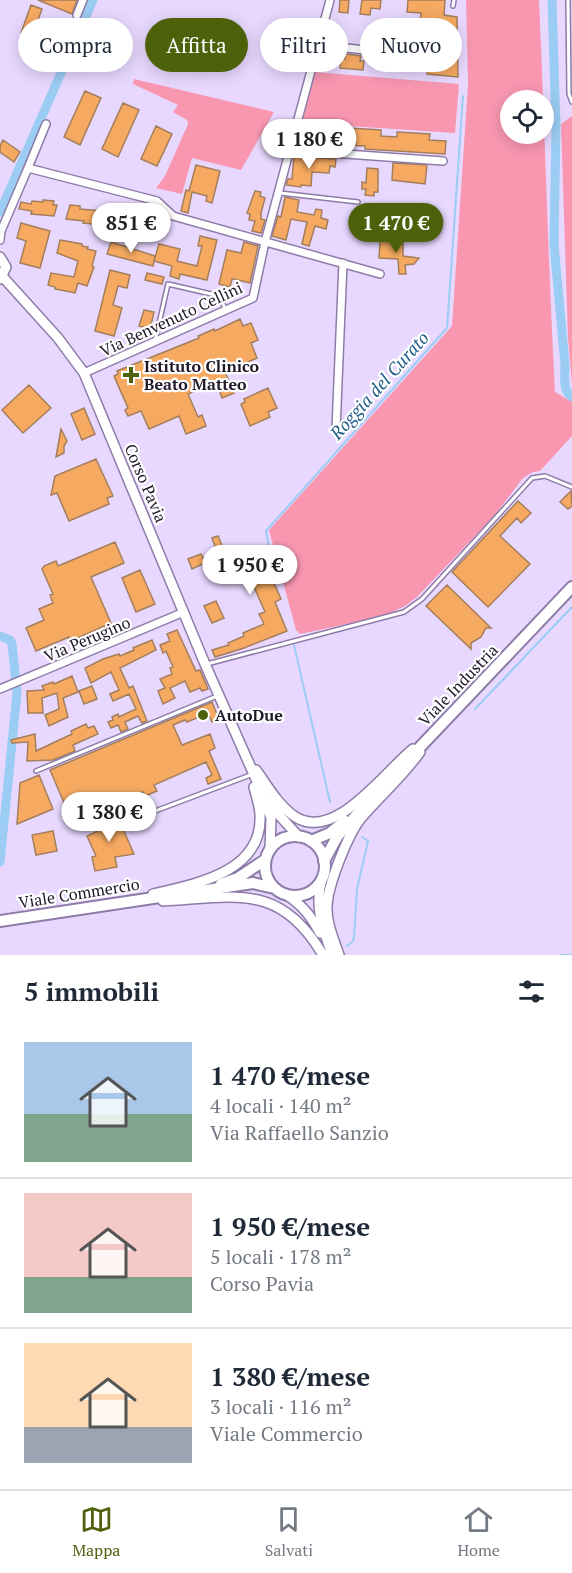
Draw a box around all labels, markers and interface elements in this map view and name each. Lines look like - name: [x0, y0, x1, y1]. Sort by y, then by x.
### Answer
- chip: Compra: [18, 18, 133, 72]
- chip: Affitta: [145, 18, 248, 72]
- chip: Filtri: [260, 18, 348, 72]
- chip: Nuovo: [360, 18, 462, 72]
- map controls: [500, 90, 554, 144]
- button: locate: [500, 90, 554, 144]
- pin: 1 180 €: [254, 119, 364, 170]
- text: 1 180 €: [275, 125, 343, 152]
- pin: 851 €: [89, 203, 173, 254]
- pin: 1 470 €: [341, 203, 451, 254]
- text: 851 €: [106, 209, 156, 236]
- text: 1 470 €: [362, 209, 430, 236]
- street label: Via Benvenuto Cellini: [96, 276, 246, 362]
- water label: Roggia del Curato: [323, 326, 434, 445]
- place label: Istituto Clinico Beato Matteo: [144, 355, 260, 395]
- marker: Istituto Clinico Beato Matteo: [122, 366, 140, 384]
- street label: Corso Pavia: [120, 440, 172, 526]
- pin: 1 950 €: [195, 545, 305, 596]
- text: 1 950 €: [216, 551, 284, 578]
- street label: Via Perugino: [40, 611, 134, 667]
- street label: Viale Industria: [413, 639, 503, 731]
- place label: AutoDue: [215, 704, 283, 726]
- marker: AutoDue: [196, 708, 210, 722]
- pin: 1 380 €: [54, 792, 164, 843]
- text: 1 380 €: [75, 798, 143, 825]
- street label: Viale Commercio: [17, 873, 141, 913]
- text: 5 immobili: [24, 974, 159, 1008]
- icon: filters: [515, 975, 548, 1008]
- text: 1 470 €/mese: [210, 1058, 370, 1092]
- icon: home: [72, 1066, 144, 1138]
- text: 4 locali · 140 m²: [210, 1092, 351, 1119]
- text: Via Raffaello Sanzio: [210, 1119, 389, 1146]
- text: 1 950 €/mese: [210, 1209, 370, 1243]
- icon: home: [72, 1217, 144, 1289]
- text: 5 locali · 178 m²: [210, 1243, 351, 1270]
- text: Corso Pavia: [210, 1270, 314, 1297]
- text: 1 380 €/mese: [210, 1359, 370, 1393]
- icon: home: [72, 1367, 144, 1439]
- text: 3 locali · 116 m²: [210, 1393, 351, 1420]
- text: Viale Commercio: [210, 1420, 363, 1447]
- tab: Mappa: [72, 1503, 120, 1561]
- tab: Salvati: [265, 1503, 313, 1561]
- tab: Home: [457, 1503, 500, 1561]

